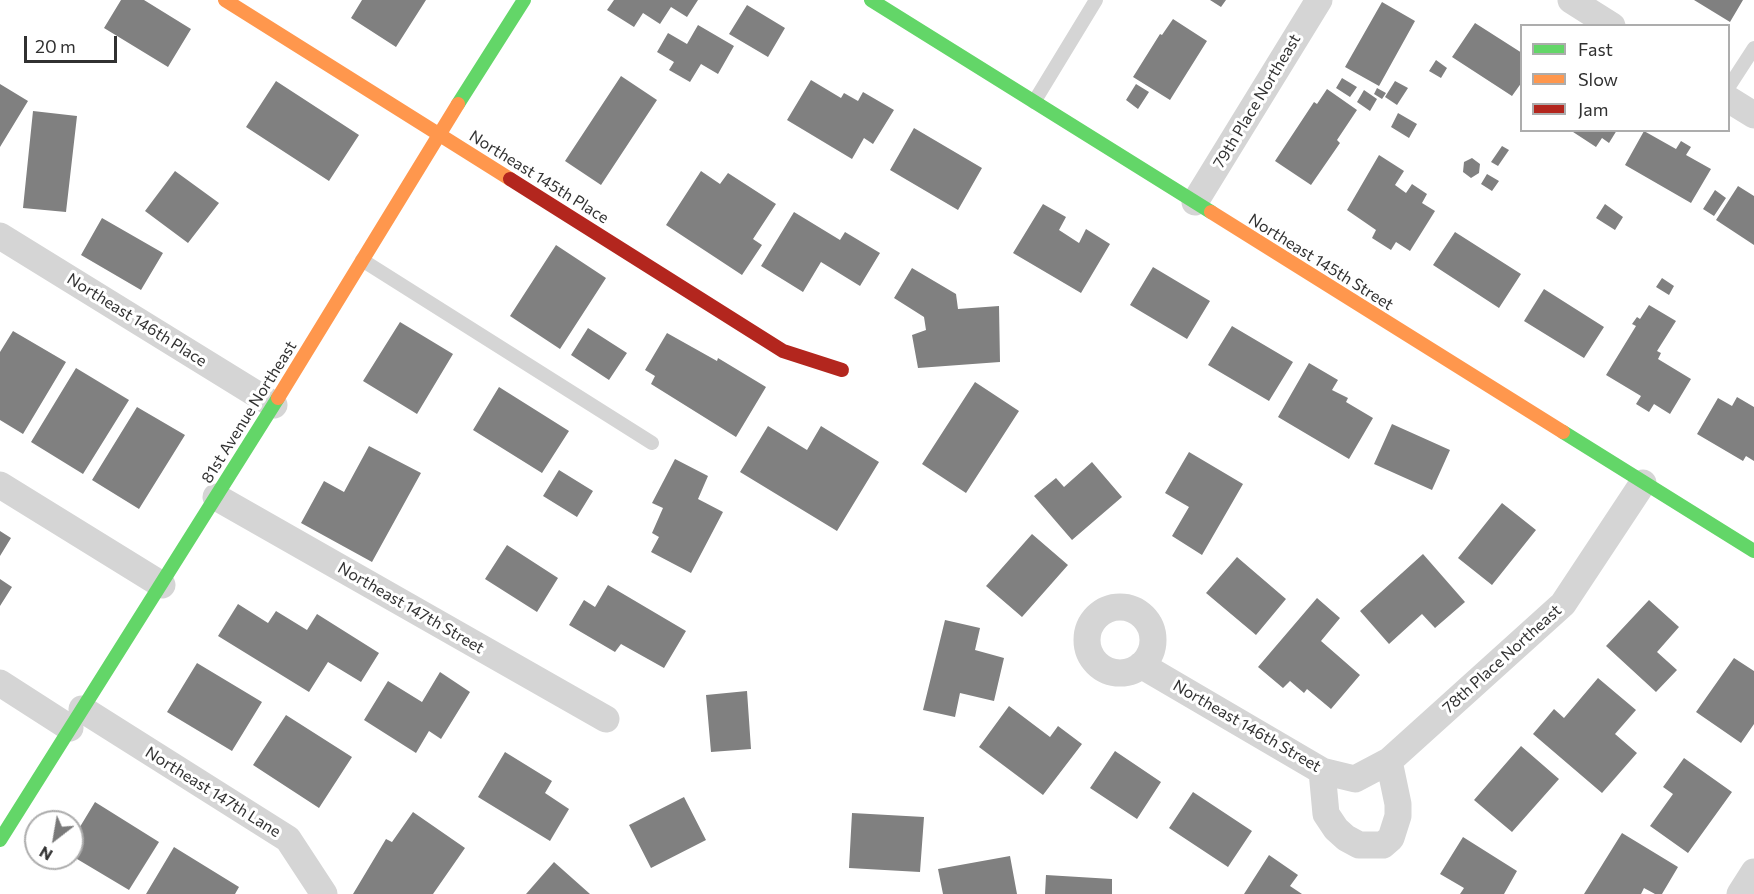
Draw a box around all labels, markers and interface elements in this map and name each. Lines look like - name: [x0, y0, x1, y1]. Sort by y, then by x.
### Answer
- scale bar: [27, 24, 120, 62]
- legend: [1520, 24, 1730, 132]
- street label: 79th Place Northeast: [1209, 30, 1305, 172]
- text: 20 m: [35, 35, 76, 57]
- text: Fast: [1578, 38, 1613, 60]
- text: Slow: [1578, 68, 1618, 90]
- text: Jam: [1578, 98, 1608, 120]
- street label: Northeast 145th Place: [466, 126, 612, 228]
- street label: Northeast 145th Street: [1245, 210, 1397, 314]
- street label: Northeast 146th Place: [64, 269, 210, 371]
- street label: 81st Avenue Northeast: [197, 337, 301, 487]
- street label: Northeast 147th Street: [334, 558, 488, 658]
- street label: 78th Place Northeast: [1439, 601, 1565, 717]
- street label: Northeast 146th Street: [1170, 676, 1324, 776]
- street label: Northeast 147th Lane: [142, 743, 284, 841]
- north arrow: [24, 810, 84, 870]
- text: N: [35, 843, 56, 865]

